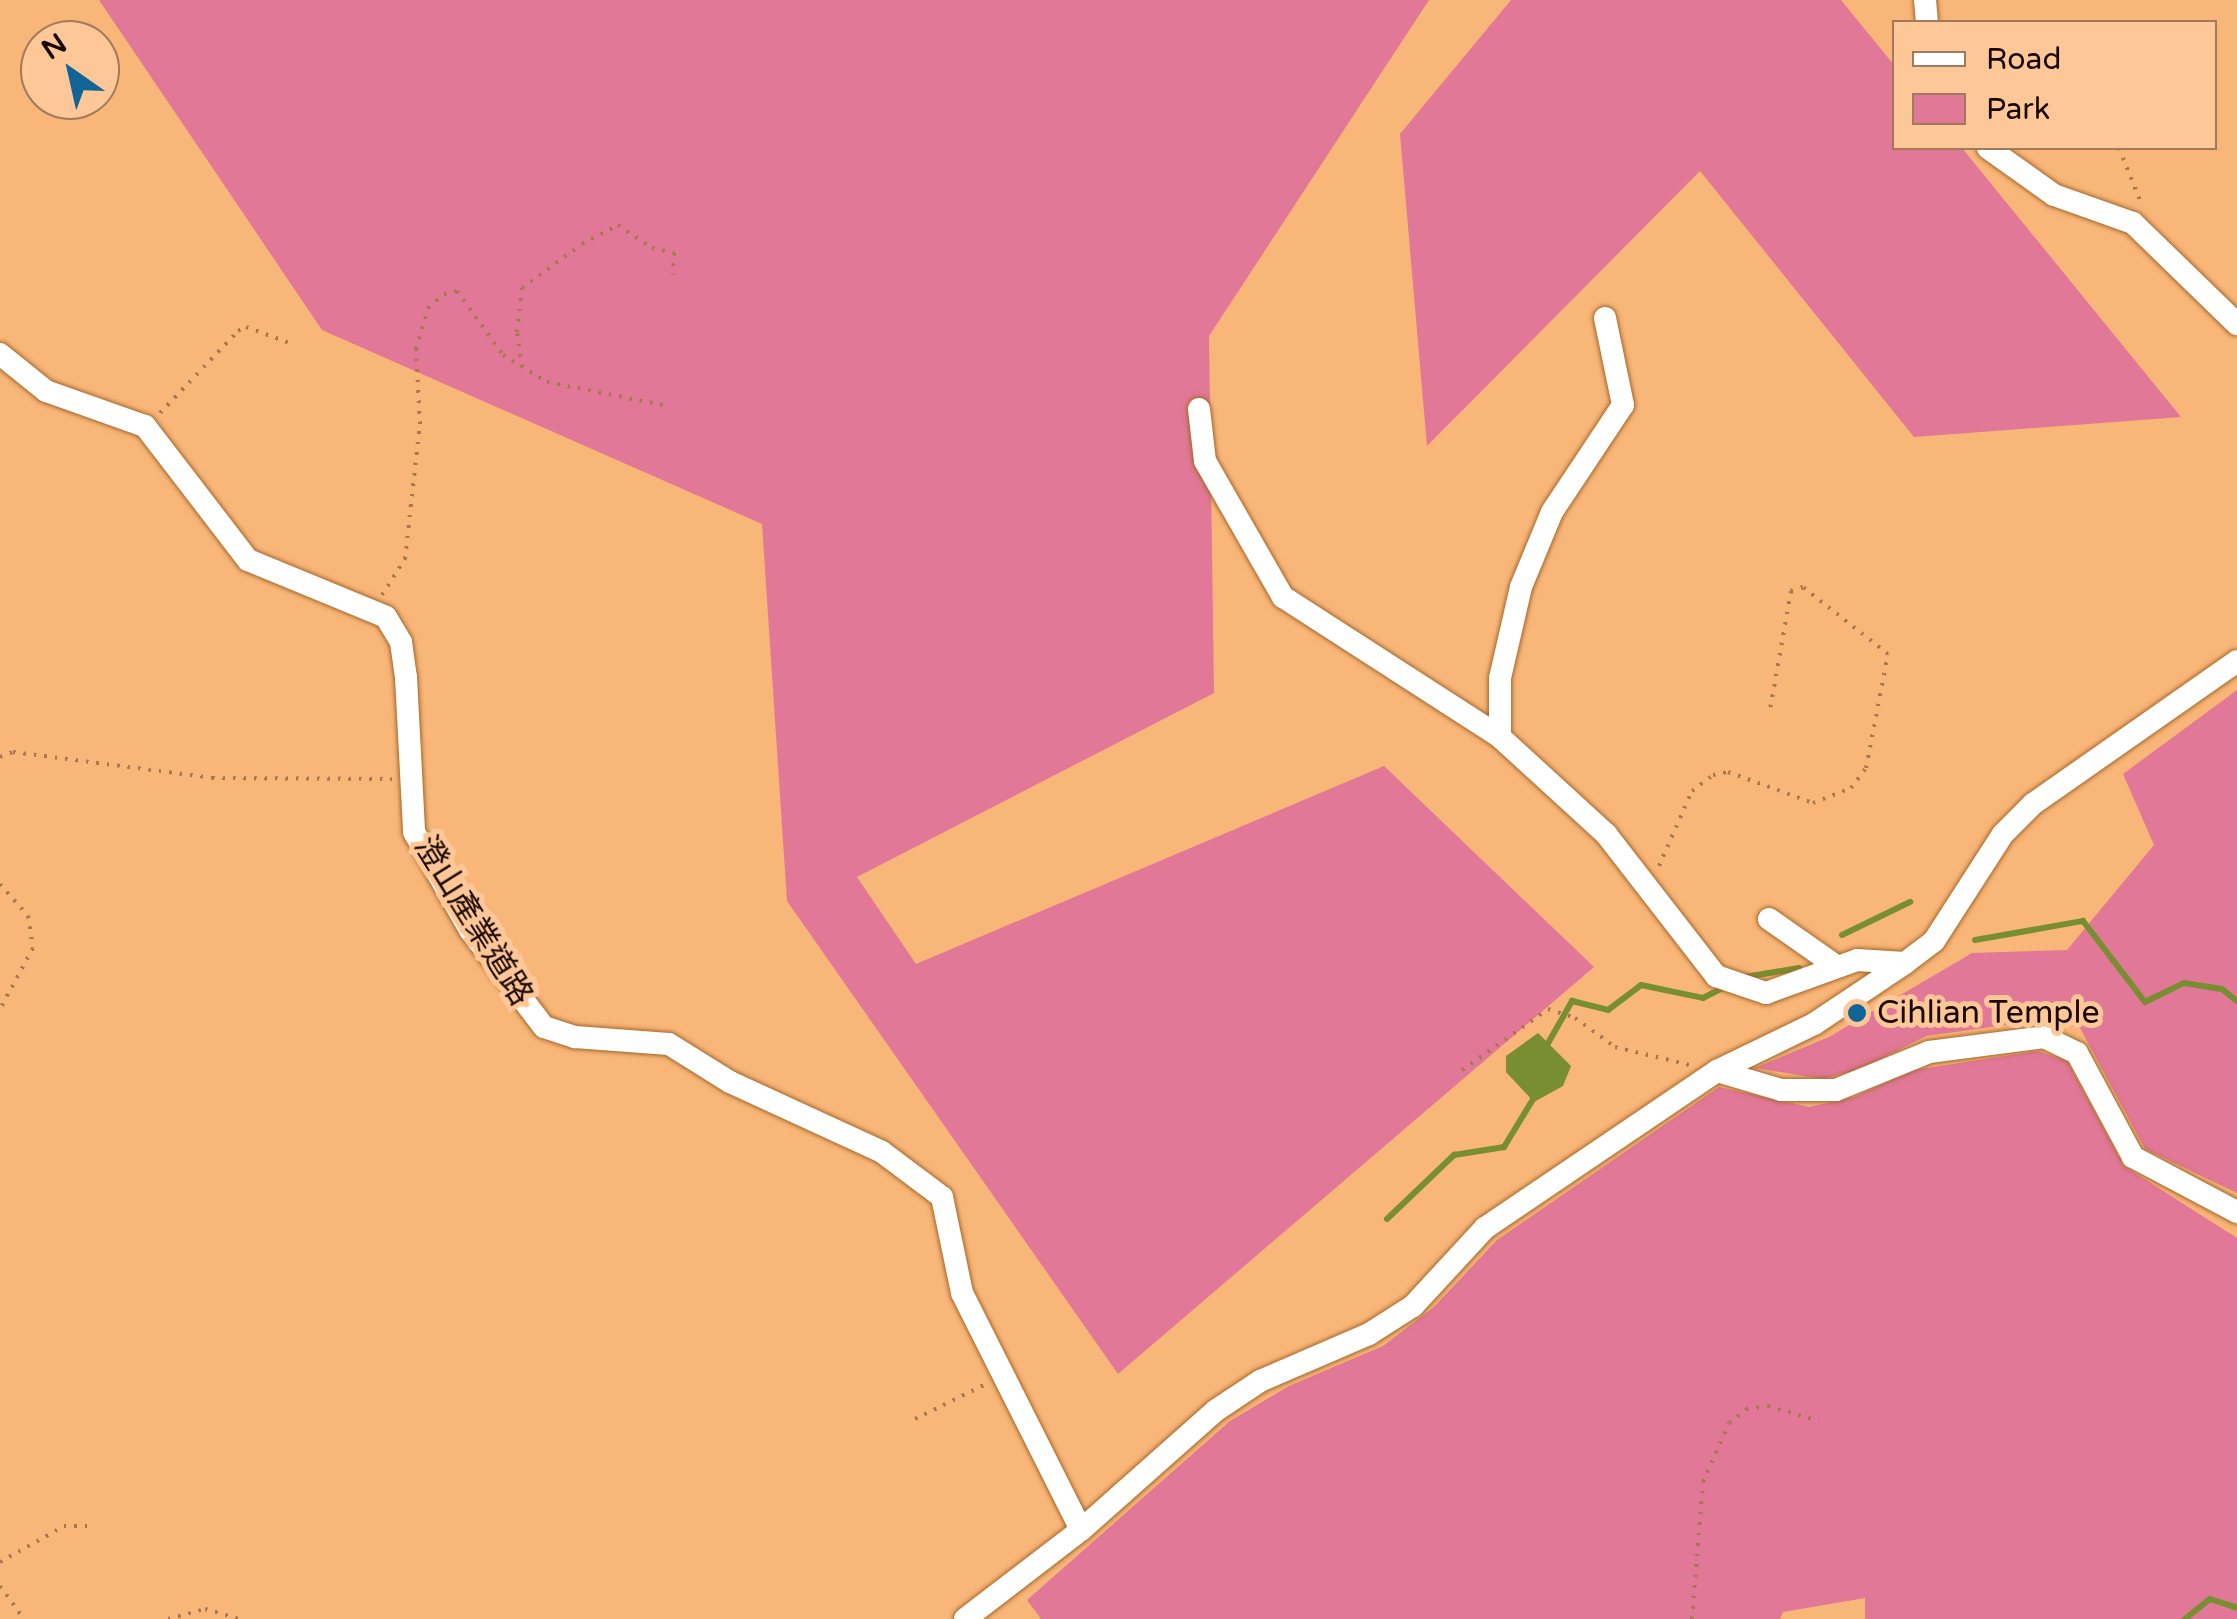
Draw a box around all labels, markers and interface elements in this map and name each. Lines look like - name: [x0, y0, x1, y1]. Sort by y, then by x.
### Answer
- north arrow: [20, 20, 120, 120]
- legend: [1892, 20, 2217, 150]
- text: N: [36, 26, 73, 67]
- text: Road: [1986, 41, 2061, 78]
- text: Park: [1986, 91, 2050, 128]
- street label: 澄山產業道路: [406, 829, 540, 1013]
- place label: Cihlian Temple: [1877, 994, 2100, 1032]
- marker: Cihlian Temple: [1846, 1002, 1868, 1024]

